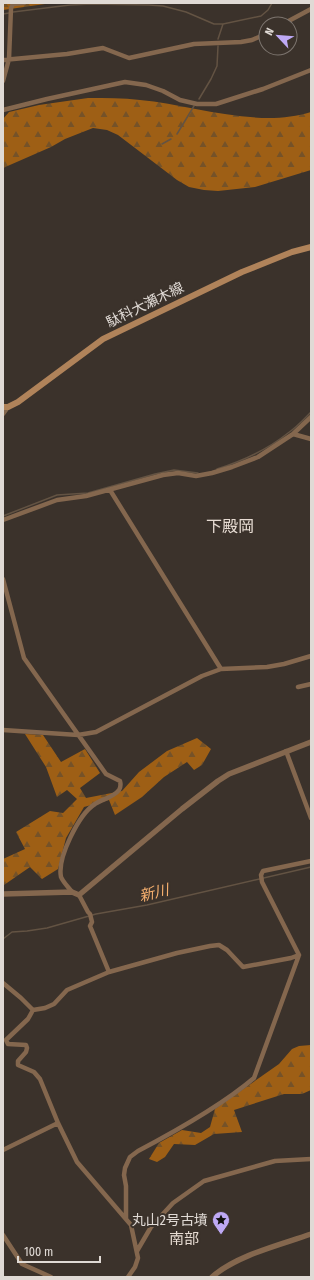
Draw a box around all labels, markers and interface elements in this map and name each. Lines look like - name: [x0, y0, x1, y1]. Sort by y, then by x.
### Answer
- north arrow: [258, 16, 298, 56]
- text: N: [262, 26, 277, 38]
- street label: 駄科大瀬木線: [104, 279, 186, 331]
- district label: 下殿岡: [206, 517, 254, 536]
- water label: 新川: [137, 880, 173, 905]
- place icon: 丸山2号古墳: [211, 1210, 231, 1235]
- place label: 丸山2号古墳: [132, 1212, 208, 1229]
- district label: 南部: [169, 1230, 199, 1248]
- scale bar: [18, 1238, 100, 1264]
- text: 100 m: [24, 1245, 53, 1259]

